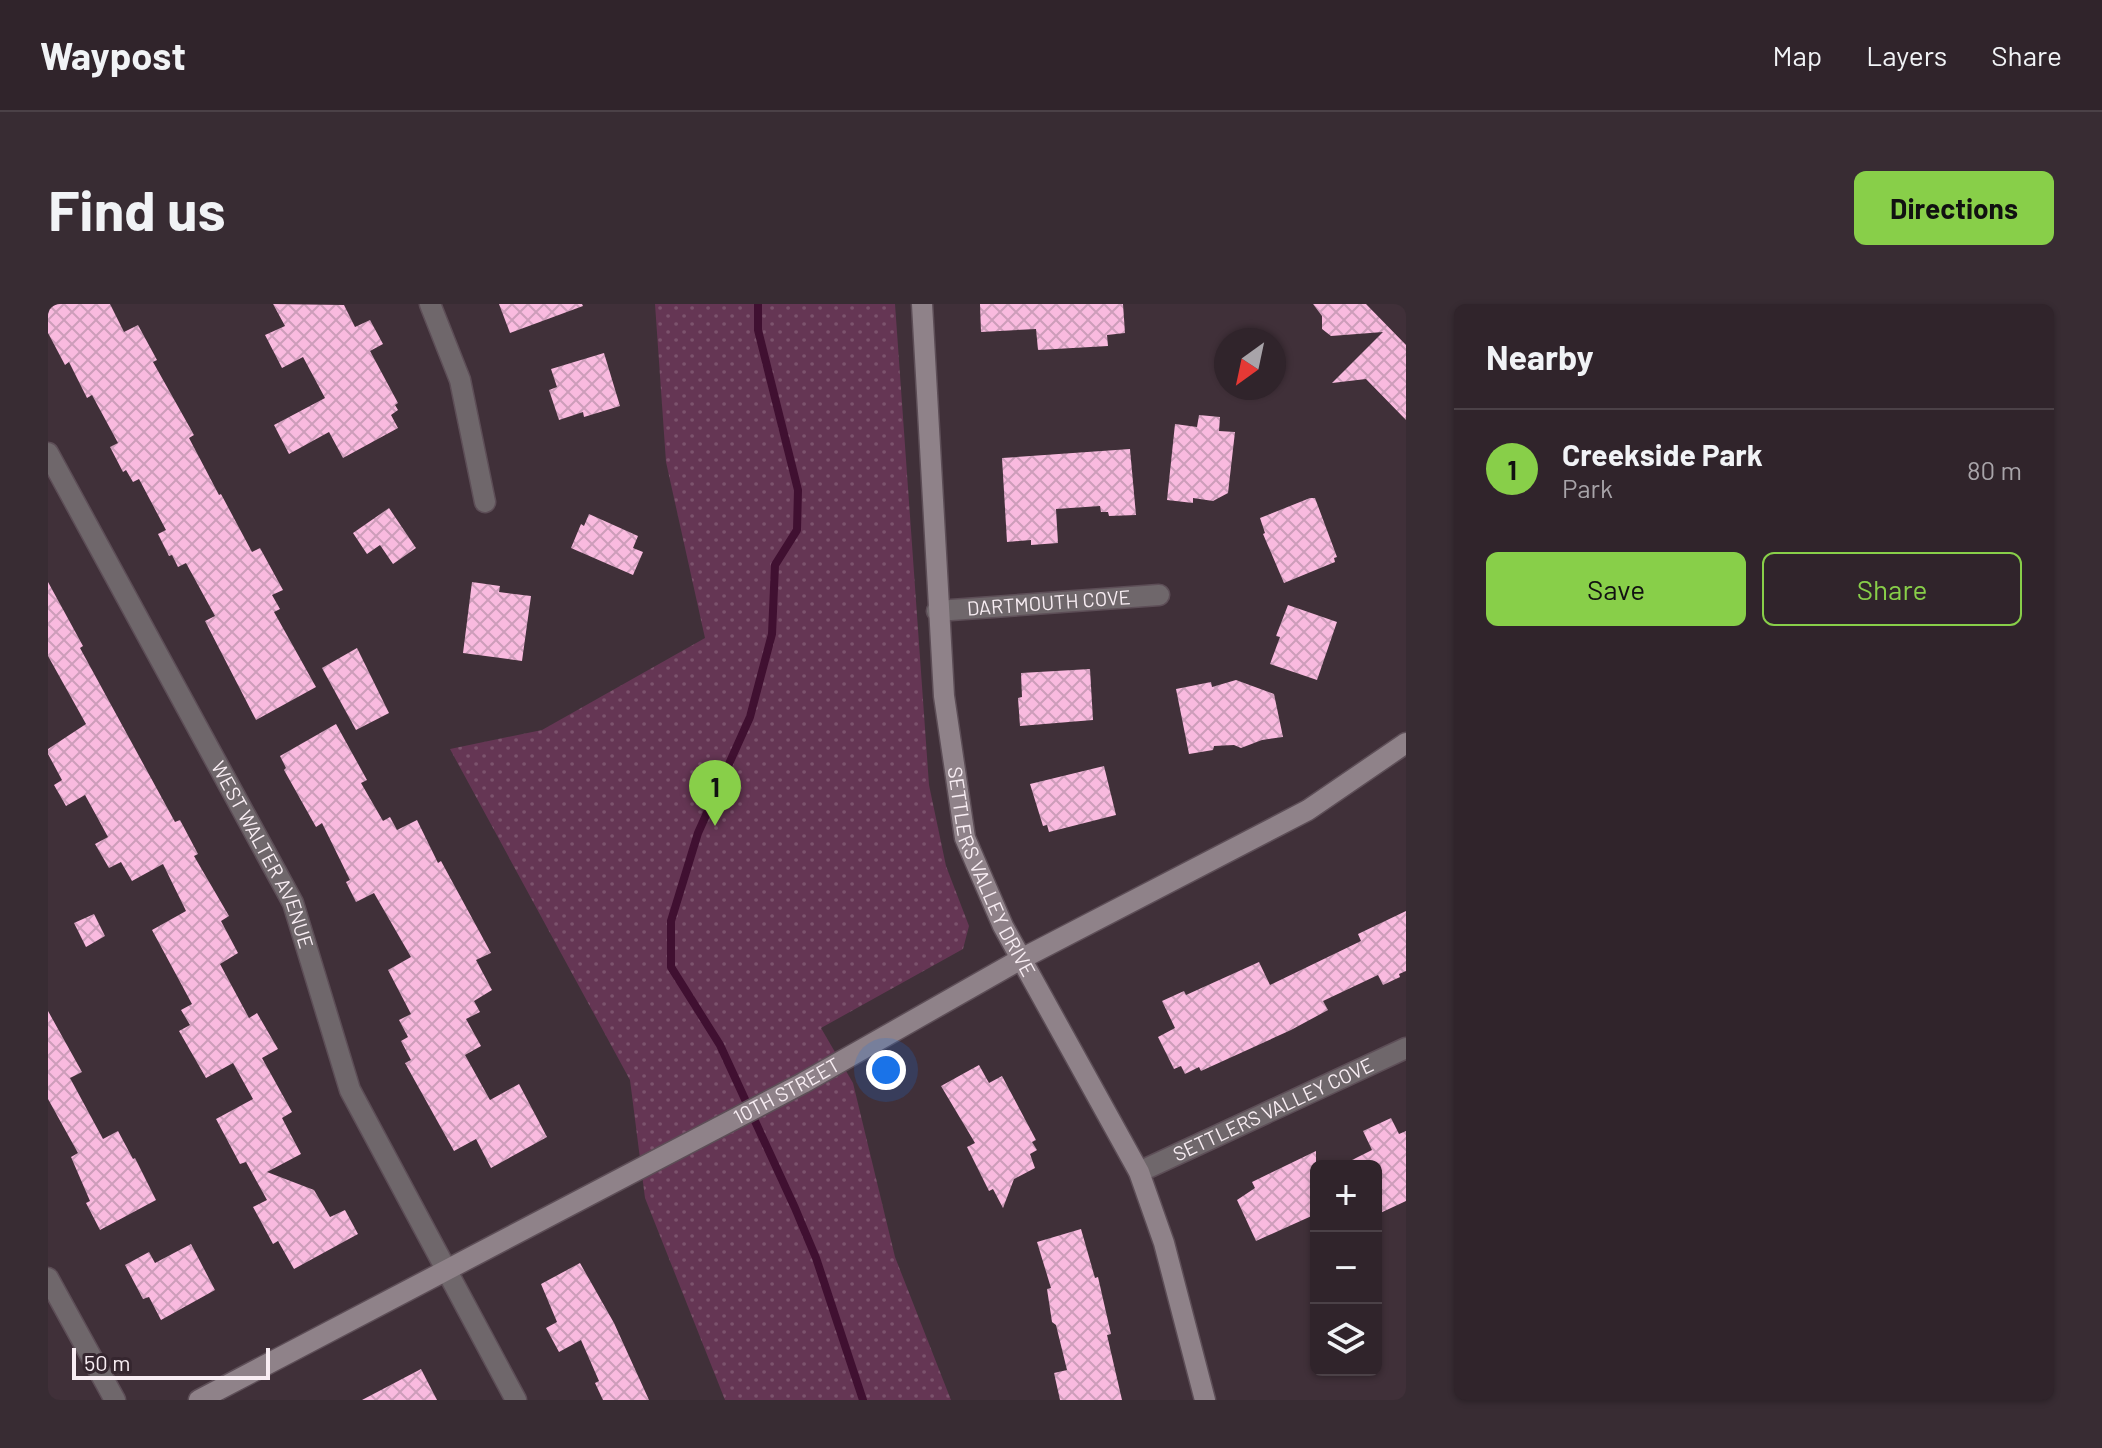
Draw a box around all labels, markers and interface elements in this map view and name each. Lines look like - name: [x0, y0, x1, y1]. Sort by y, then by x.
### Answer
- text: Waypost: [40, 32, 186, 78]
- text: Map: [1772, 38, 1822, 72]
- text: Layers: [1866, 38, 1947, 72]
- text: Share: [1991, 38, 2062, 72]
- button: Directions: [1854, 171, 2054, 245]
- text: Find us: [48, 175, 226, 242]
- north arrow: [1214, 328, 1286, 400]
- text: Nearby: [1486, 336, 1594, 377]
- text: Creekside Park: [1562, 436, 1763, 472]
- text: 1: [1507, 454, 1517, 485]
- text: 80 m: [1967, 454, 2022, 485]
- text: Park: [1562, 472, 1613, 503]
- button: Save: [1486, 552, 1746, 626]
- button: Share: [1762, 552, 2022, 626]
- street label: DARTMOUTH COVE: [966, 584, 1131, 620]
- street label: WEST WALTER AVENUE: [207, 757, 319, 951]
- pin: 1: [689, 760, 741, 826]
- street label: SETTLERS VALLEY DRIVE: [944, 765, 1041, 980]
- your location: [866, 1050, 906, 1090]
- street label: 10TH STREET: [729, 1052, 844, 1128]
- street label: SETTLERS VALLEY COVE: [1169, 1052, 1377, 1166]
- map controls: [1310, 1160, 1382, 1376]
- button: +: [1310, 1160, 1382, 1232]
- button: −: [1310, 1232, 1382, 1304]
- button: layers: [1310, 1304, 1382, 1376]
- scale bar: [72, 1344, 270, 1380]
- text: 50 m: [84, 1349, 130, 1375]

